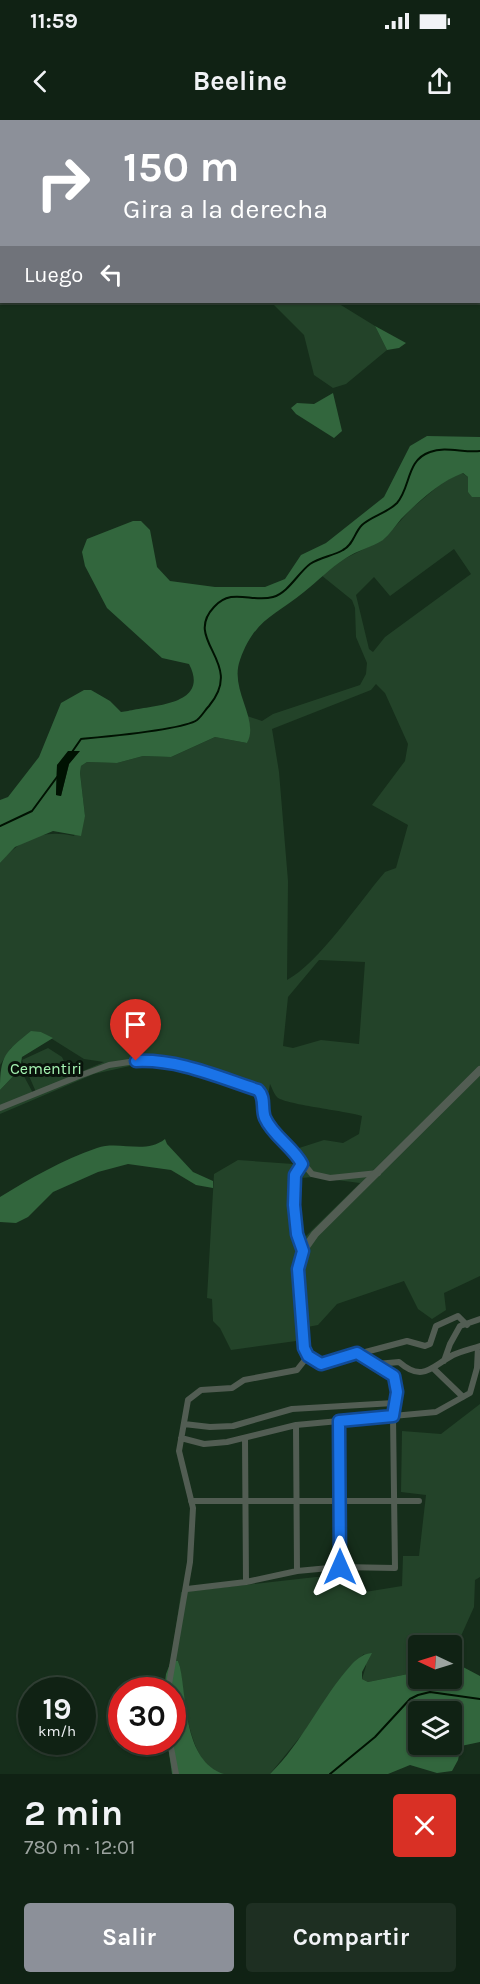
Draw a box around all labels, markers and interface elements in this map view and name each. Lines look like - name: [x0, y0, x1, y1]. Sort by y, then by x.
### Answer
- text: 11:59: [30, 8, 78, 34]
- icon: back: [24, 65, 57, 98]
- text: Beeline: [193, 65, 287, 97]
- icon: share: [423, 65, 456, 98]
- text: 150 m: [123, 142, 239, 192]
- icon: right: [24, 144, 102, 222]
- text: Gira a la derecha: [123, 193, 328, 225]
- icon: left: [95, 258, 128, 291]
- text: Luego: [24, 262, 83, 288]
- pin: [110, 999, 161, 1061]
- icon: arrive: [119, 1008, 152, 1041]
- park label: Cementiri: [10, 1059, 82, 1078]
- position arrow: [308, 1535, 372, 1599]
- north arrow: [408, 1635, 462, 1689]
- map controls: [408, 1635, 462, 1755]
- speed limit sign: 30: [108, 1677, 186, 1755]
- text: 19: [42, 1691, 71, 1727]
- button: layers: [408, 1701, 462, 1755]
- text: km/h: [38, 1722, 76, 1740]
- text: 2 min: [24, 1792, 123, 1834]
- button: close: [393, 1794, 456, 1857]
- text: 780 m · 12:01: [24, 1836, 135, 1859]
- button: Salir: [24, 1903, 234, 1972]
- button: Compartir: [246, 1903, 456, 1972]

